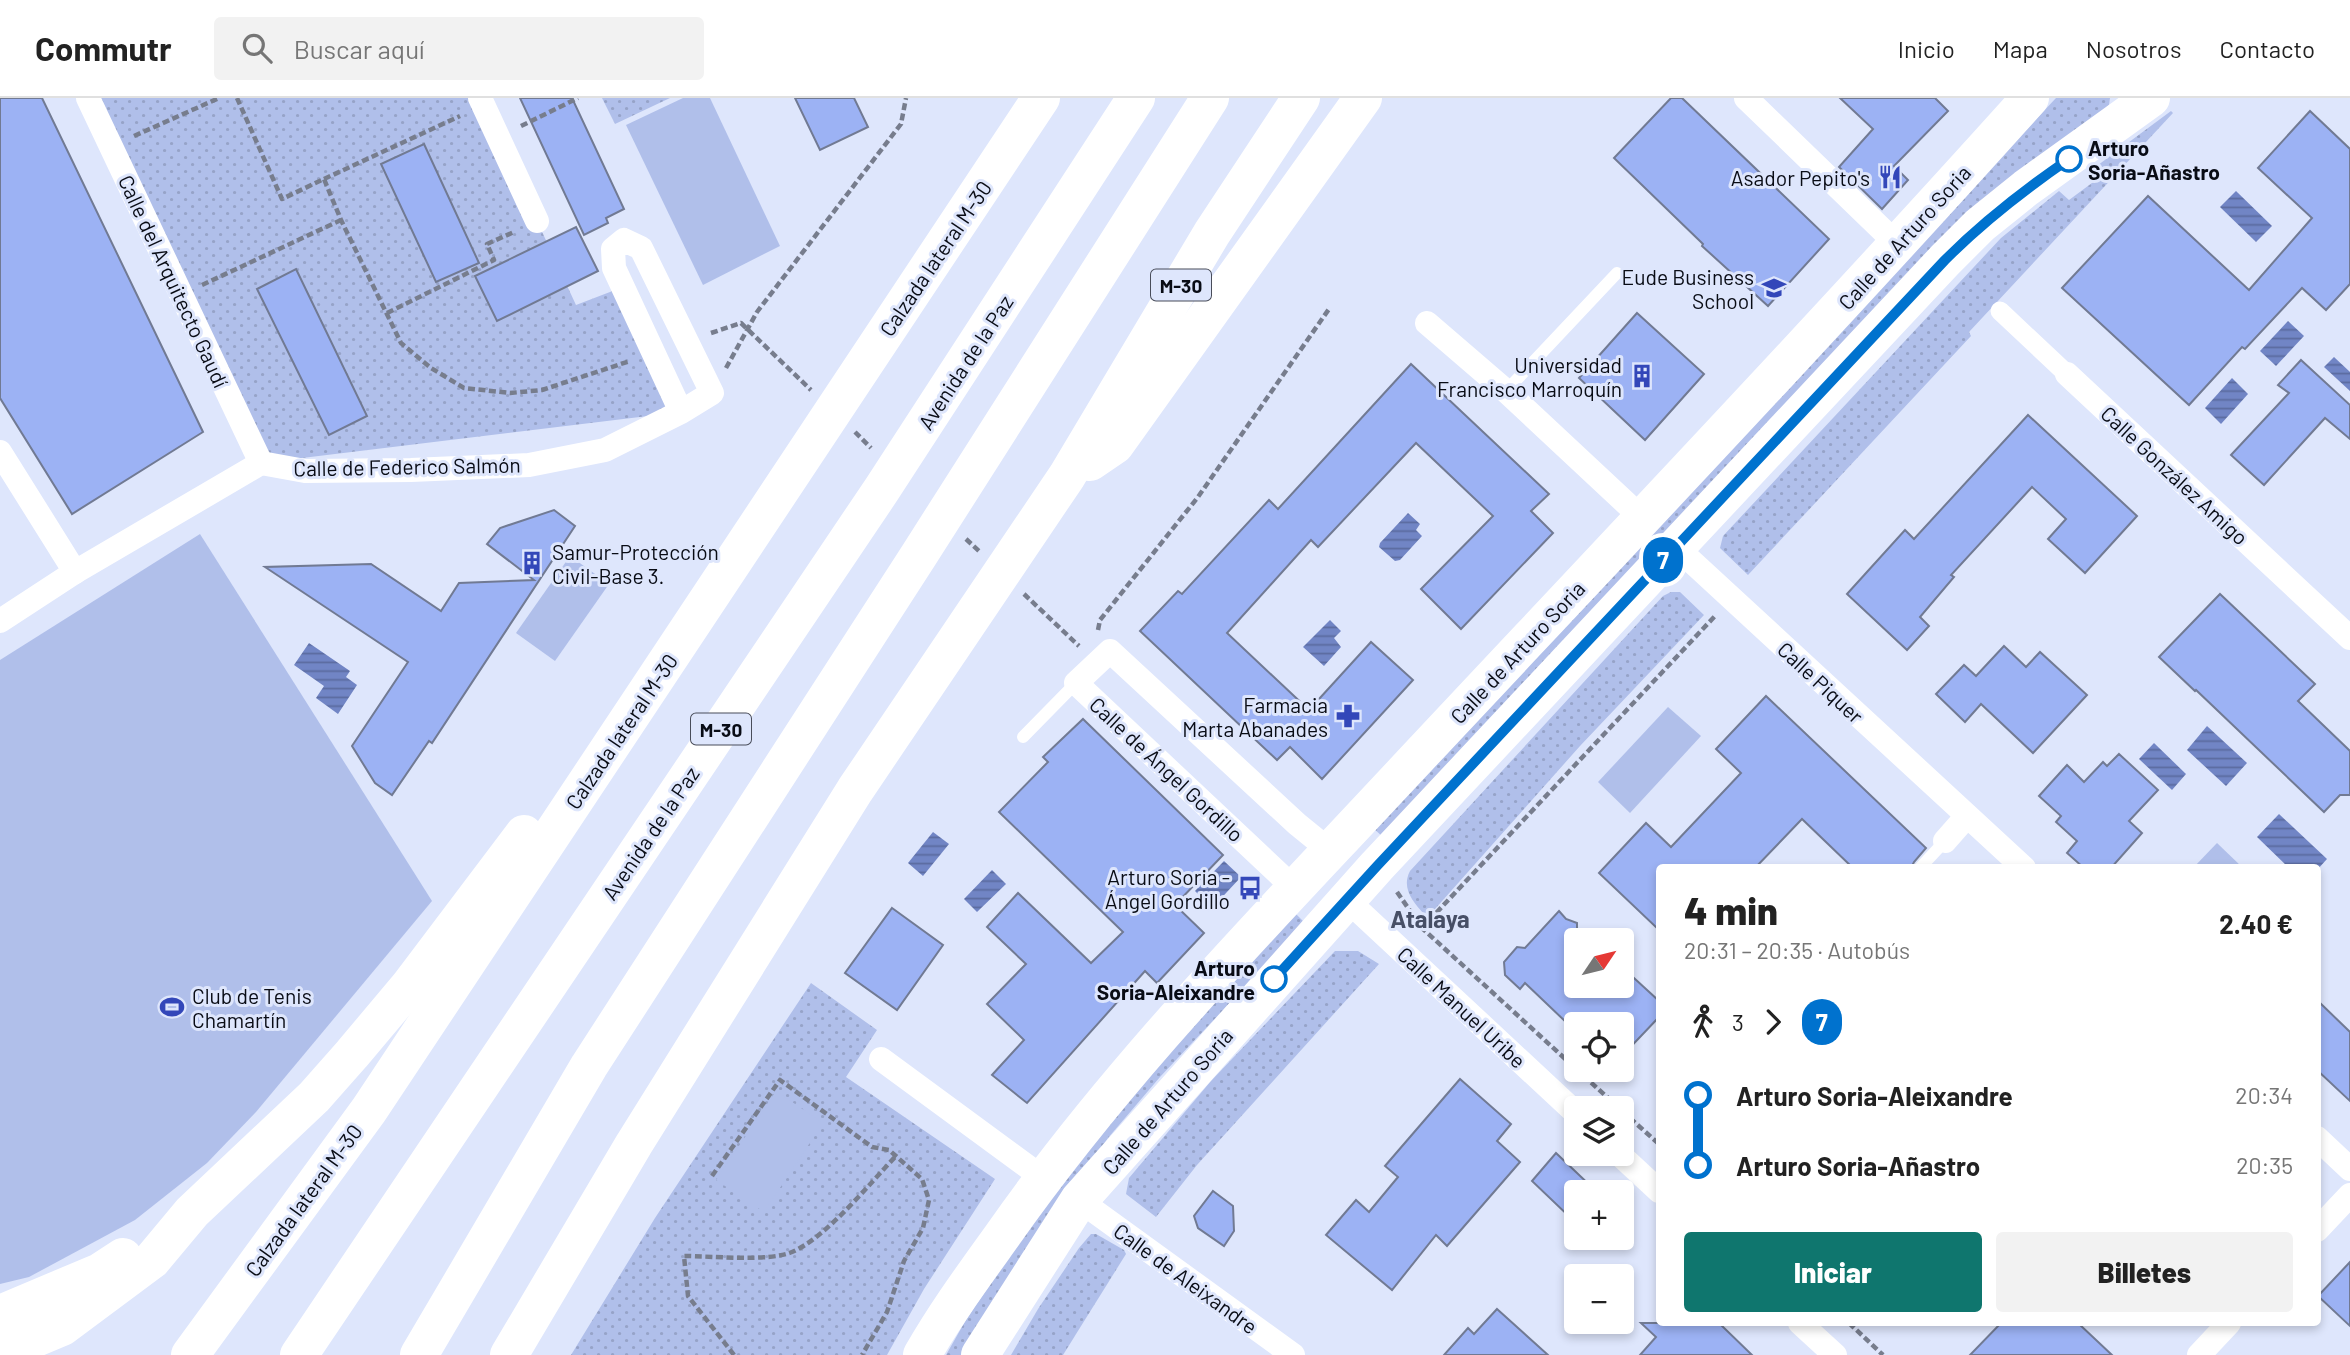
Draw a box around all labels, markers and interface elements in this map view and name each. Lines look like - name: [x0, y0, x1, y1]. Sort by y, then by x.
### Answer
- search box: [214, 17, 704, 80]
- text: Commutr: [35, 28, 172, 68]
- icon: search: [238, 29, 276, 67]
- text: Buscar aquí: [294, 33, 425, 64]
- text: Inicio: [1898, 34, 1955, 63]
- text: Mapa: [1993, 34, 2048, 63]
- text: Nosotros: [2086, 34, 2182, 63]
- text: Contacto: [2220, 34, 2315, 63]
- place label: Arturo Soria-Añastro: [2088, 135, 2220, 184]
- marker: Arturo Soria-Añastro: [2056, 146, 2082, 172]
- street label: Calle de Arturo Soria: [1833, 160, 1975, 314]
- restaurant icon: Asador Pepito's: [1876, 163, 1904, 191]
- place label: Asador Pepito's: [1731, 165, 1870, 190]
- street label: Calle del Arquitecto Gaudí: [114, 171, 234, 392]
- street label: Calzada lateral M-30: [874, 176, 996, 340]
- place label: Eude Business School: [1622, 264, 1754, 313]
- road number: M-30: [1151, 270, 1211, 300]
- school or university icon: Eude Business School: [1760, 274, 1788, 302]
- street label: Avenida de la Paz: [912, 290, 1018, 434]
- place label: Universidad Francisco Marroquín: [1437, 352, 1622, 401]
- building icon: Universidad Francisco Marroquín: [1628, 362, 1656, 390]
- street label: Calle González Amigo: [2096, 400, 2254, 550]
- street label: Calle de Federico Salmón: [293, 452, 521, 480]
- line badge: 7: [1640, 537, 1686, 583]
- place label: Samur-Protección Civil-Base 3.: [552, 539, 719, 588]
- text: 7: [1657, 545, 1669, 574]
- building icon: Samur-Protección Civil-Base 3.: [518, 549, 546, 577]
- street label: Calle de Arturo Soria: [1445, 576, 1589, 728]
- street label: Calle Piquer: [1773, 636, 1869, 728]
- street label: Calzada lateral M-30: [560, 649, 682, 813]
- street label: Calle de Ángel Gordillo: [1085, 691, 1249, 847]
- place label: Farmacia Marta Abanades: [1182, 692, 1328, 741]
- pharmacy icon: Farmacia Marta Abanades: [1334, 702, 1362, 730]
- road number: M-30: [691, 714, 751, 744]
- street label: Avenida de la Paz: [596, 762, 704, 904]
- place label: Arturo Soria - Ángel Gordillo: [1105, 864, 1230, 913]
- bus stop icon: Arturo Soria - Ángel Gordillo: [1236, 874, 1264, 902]
- text: 4 min: [1684, 887, 1778, 933]
- district label: Atalaya: [1390, 904, 1470, 933]
- text: 2.40 €: [2219, 908, 2293, 939]
- north arrow: [1564, 928, 1634, 998]
- map controls: [1564, 928, 1634, 1334]
- text: 20:31 – 20:35 · Autobús: [1684, 936, 1910, 964]
- street label: Calle Manuel Uribe: [1393, 941, 1531, 1073]
- place label: Arturo Soria-Aleixandre: [1097, 955, 1255, 1004]
- marker: Arturo Soria-Aleixandre: [1261, 966, 1287, 992]
- place label: Club de Tenis Chamartín: [192, 983, 312, 1032]
- sports icon: Club de Tenis Chamartín: [158, 993, 186, 1021]
- icon: walk: [1684, 1003, 1722, 1041]
- icon: forward: [1754, 1003, 1792, 1041]
- text: 7: [1816, 1007, 1828, 1036]
- text: 3: [1732, 1008, 1744, 1036]
- button: locate: [1564, 1012, 1634, 1082]
- street label: Calle de Arturo Soria: [1097, 1023, 1237, 1179]
- text: Arturo Soria-Aleixandre: [1736, 1080, 2013, 1111]
- text: 20:34: [2235, 1081, 2293, 1109]
- button: layers: [1564, 1096, 1634, 1166]
- street label: Calzada lateral M-30: [239, 1119, 367, 1281]
- text: Arturo Soria-Añastro: [1736, 1150, 1980, 1181]
- text: 20:35: [2236, 1151, 2293, 1179]
- button: +: [1564, 1180, 1634, 1250]
- street label: Calle de Aleixandre: [1109, 1217, 1263, 1339]
- button: Iniciar: [1684, 1232, 1982, 1312]
- button: Billetes: [1996, 1232, 2293, 1312]
- button: −: [1564, 1264, 1634, 1334]

